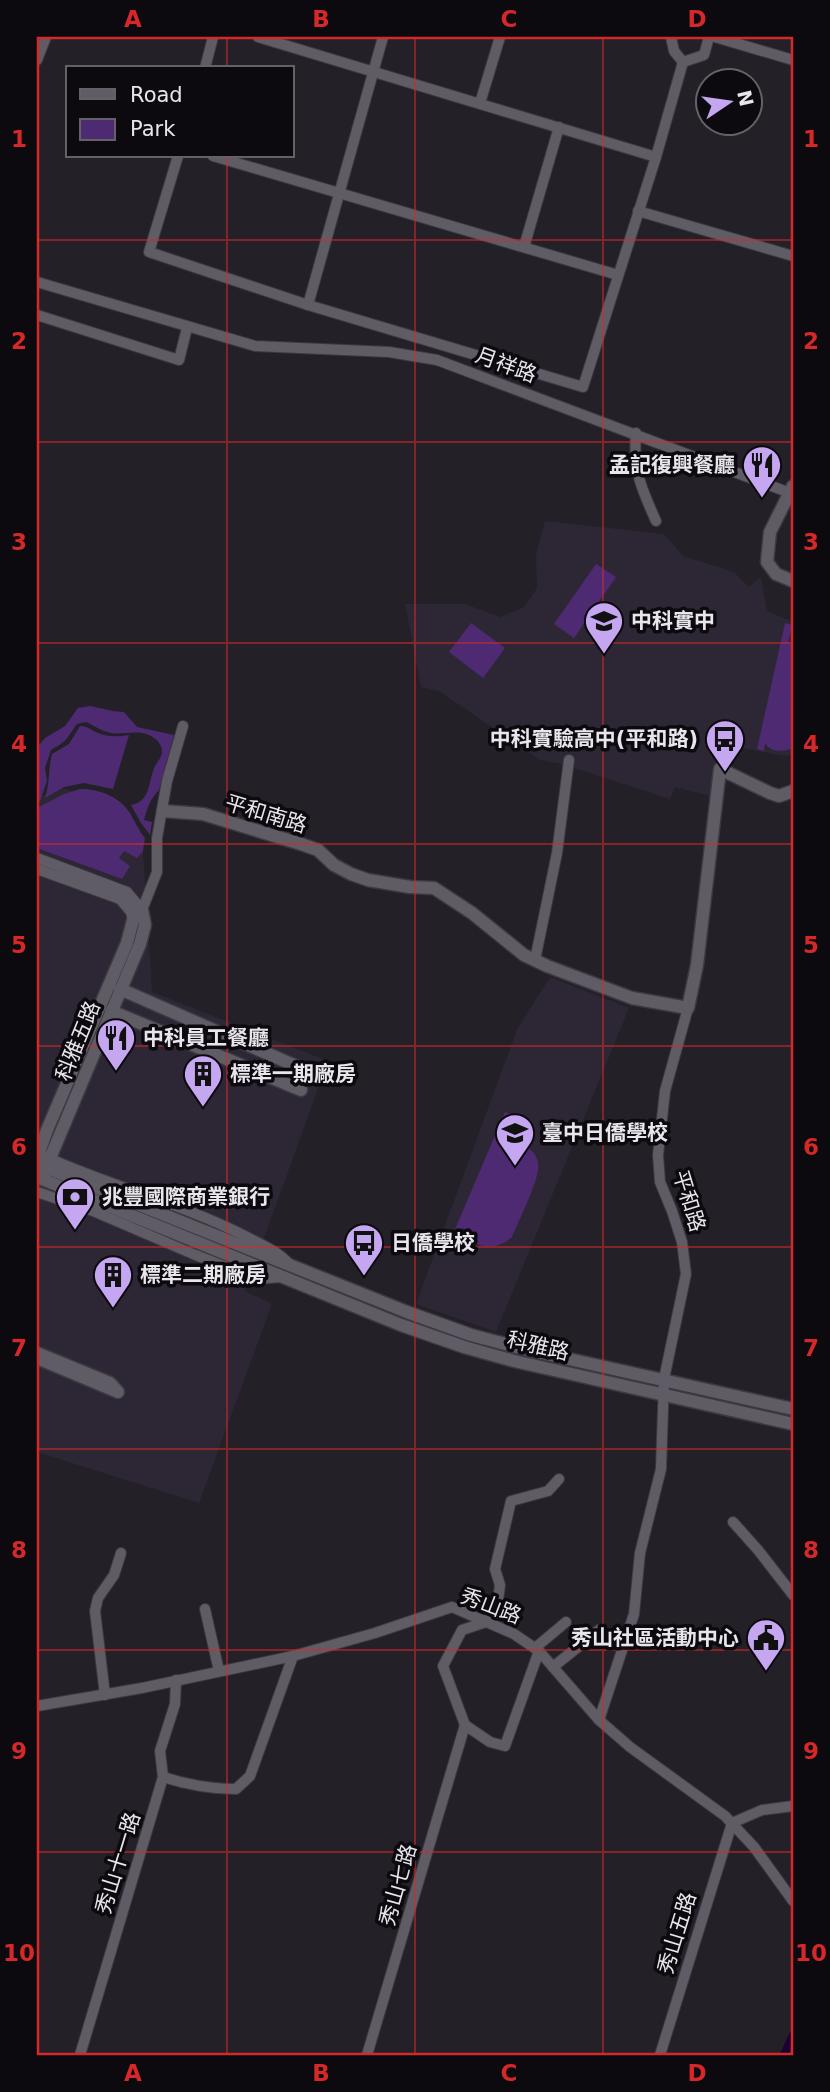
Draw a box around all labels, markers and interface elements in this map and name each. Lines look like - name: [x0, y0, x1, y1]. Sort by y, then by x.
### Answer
- text: A: [124, 6, 142, 32]
- text: B: [312, 6, 330, 32]
- text: C: [501, 6, 517, 32]
- text: D: [687, 6, 707, 32]
- legend: [66, 66, 294, 158]
- north arrow: [694, 66, 764, 136]
- text: Road: [130, 83, 183, 107]
- text: N: [733, 88, 758, 108]
- text: Park: [130, 117, 176, 141]
- text: 1: [11, 126, 27, 152]
- text: 1: [803, 126, 819, 152]
- text: 2: [11, 328, 27, 354]
- text: 2: [803, 328, 819, 354]
- street label: 月祥路: [472, 343, 540, 387]
- restaurant icon: 孟記復興餐廳: [741, 444, 783, 499]
- place label: 孟記復興餐廳: [609, 453, 735, 477]
- text: 3: [11, 529, 27, 555]
- text: 3: [803, 529, 819, 555]
- school or university icon: 中科實中: [583, 600, 625, 655]
- place label: 中科實中: [631, 609, 715, 633]
- bus stop icon: 中科實驗高中(平和路): [704, 718, 746, 773]
- place label: 中科實驗高中(平和路): [490, 727, 698, 751]
- text: 4: [11, 731, 27, 757]
- text: 4: [803, 731, 819, 757]
- street label: 平和南路: [222, 790, 310, 838]
- text: 5: [11, 932, 27, 958]
- text: 5: [803, 932, 819, 958]
- street label: 科雅五路: [51, 998, 105, 1084]
- restaurant icon: 中科員工餐廳: [95, 1017, 137, 1072]
- place label: 中科員工餐廳: [143, 1026, 269, 1050]
- building icon: 標準一期廠房: [182, 1053, 224, 1108]
- place label: 標準一期廠房: [230, 1062, 356, 1086]
- school or university icon: 臺中日僑學校: [494, 1112, 536, 1167]
- place label: 臺中日僑學校: [542, 1121, 668, 1145]
- text: 6: [11, 1134, 27, 1160]
- text: 6: [803, 1134, 819, 1160]
- street label: 平和路: [668, 1167, 710, 1235]
- bank icon: 兆豐國際商業銀行: [54, 1176, 96, 1231]
- place label: 兆豐國際商業銀行: [102, 1185, 270, 1209]
- bus stop icon: 日僑學校: [343, 1222, 385, 1277]
- place label: 日僑學校: [391, 1231, 475, 1255]
- building icon: 標準二期廠房: [92, 1254, 134, 1309]
- place label: 標準二期廠房: [140, 1263, 266, 1287]
- street label: 科雅路: [505, 1327, 571, 1365]
- text: 7: [11, 1335, 27, 1361]
- text: 7: [803, 1335, 819, 1361]
- text: 8: [11, 1537, 27, 1563]
- text: 8: [803, 1537, 819, 1563]
- street label: 秀山路: [457, 1584, 525, 1628]
- public building icon: 秀山社區活動中心: [745, 1617, 787, 1672]
- place label: 秀山社區活動中心: [571, 1626, 739, 1650]
- text: 9: [11, 1738, 27, 1764]
- text: 9: [803, 1738, 819, 1764]
- street label: 秀山十一路: [91, 1809, 145, 1917]
- street label: 秀山七路: [375, 1841, 421, 1929]
- street label: 秀山五路: [653, 1889, 701, 1977]
- text: 10: [3, 1940, 35, 1966]
- text: 10: [795, 1940, 827, 1966]
- text: A: [124, 2060, 142, 2086]
- text: B: [312, 2060, 330, 2086]
- text: C: [501, 2060, 517, 2086]
- text: D: [687, 2060, 707, 2086]

